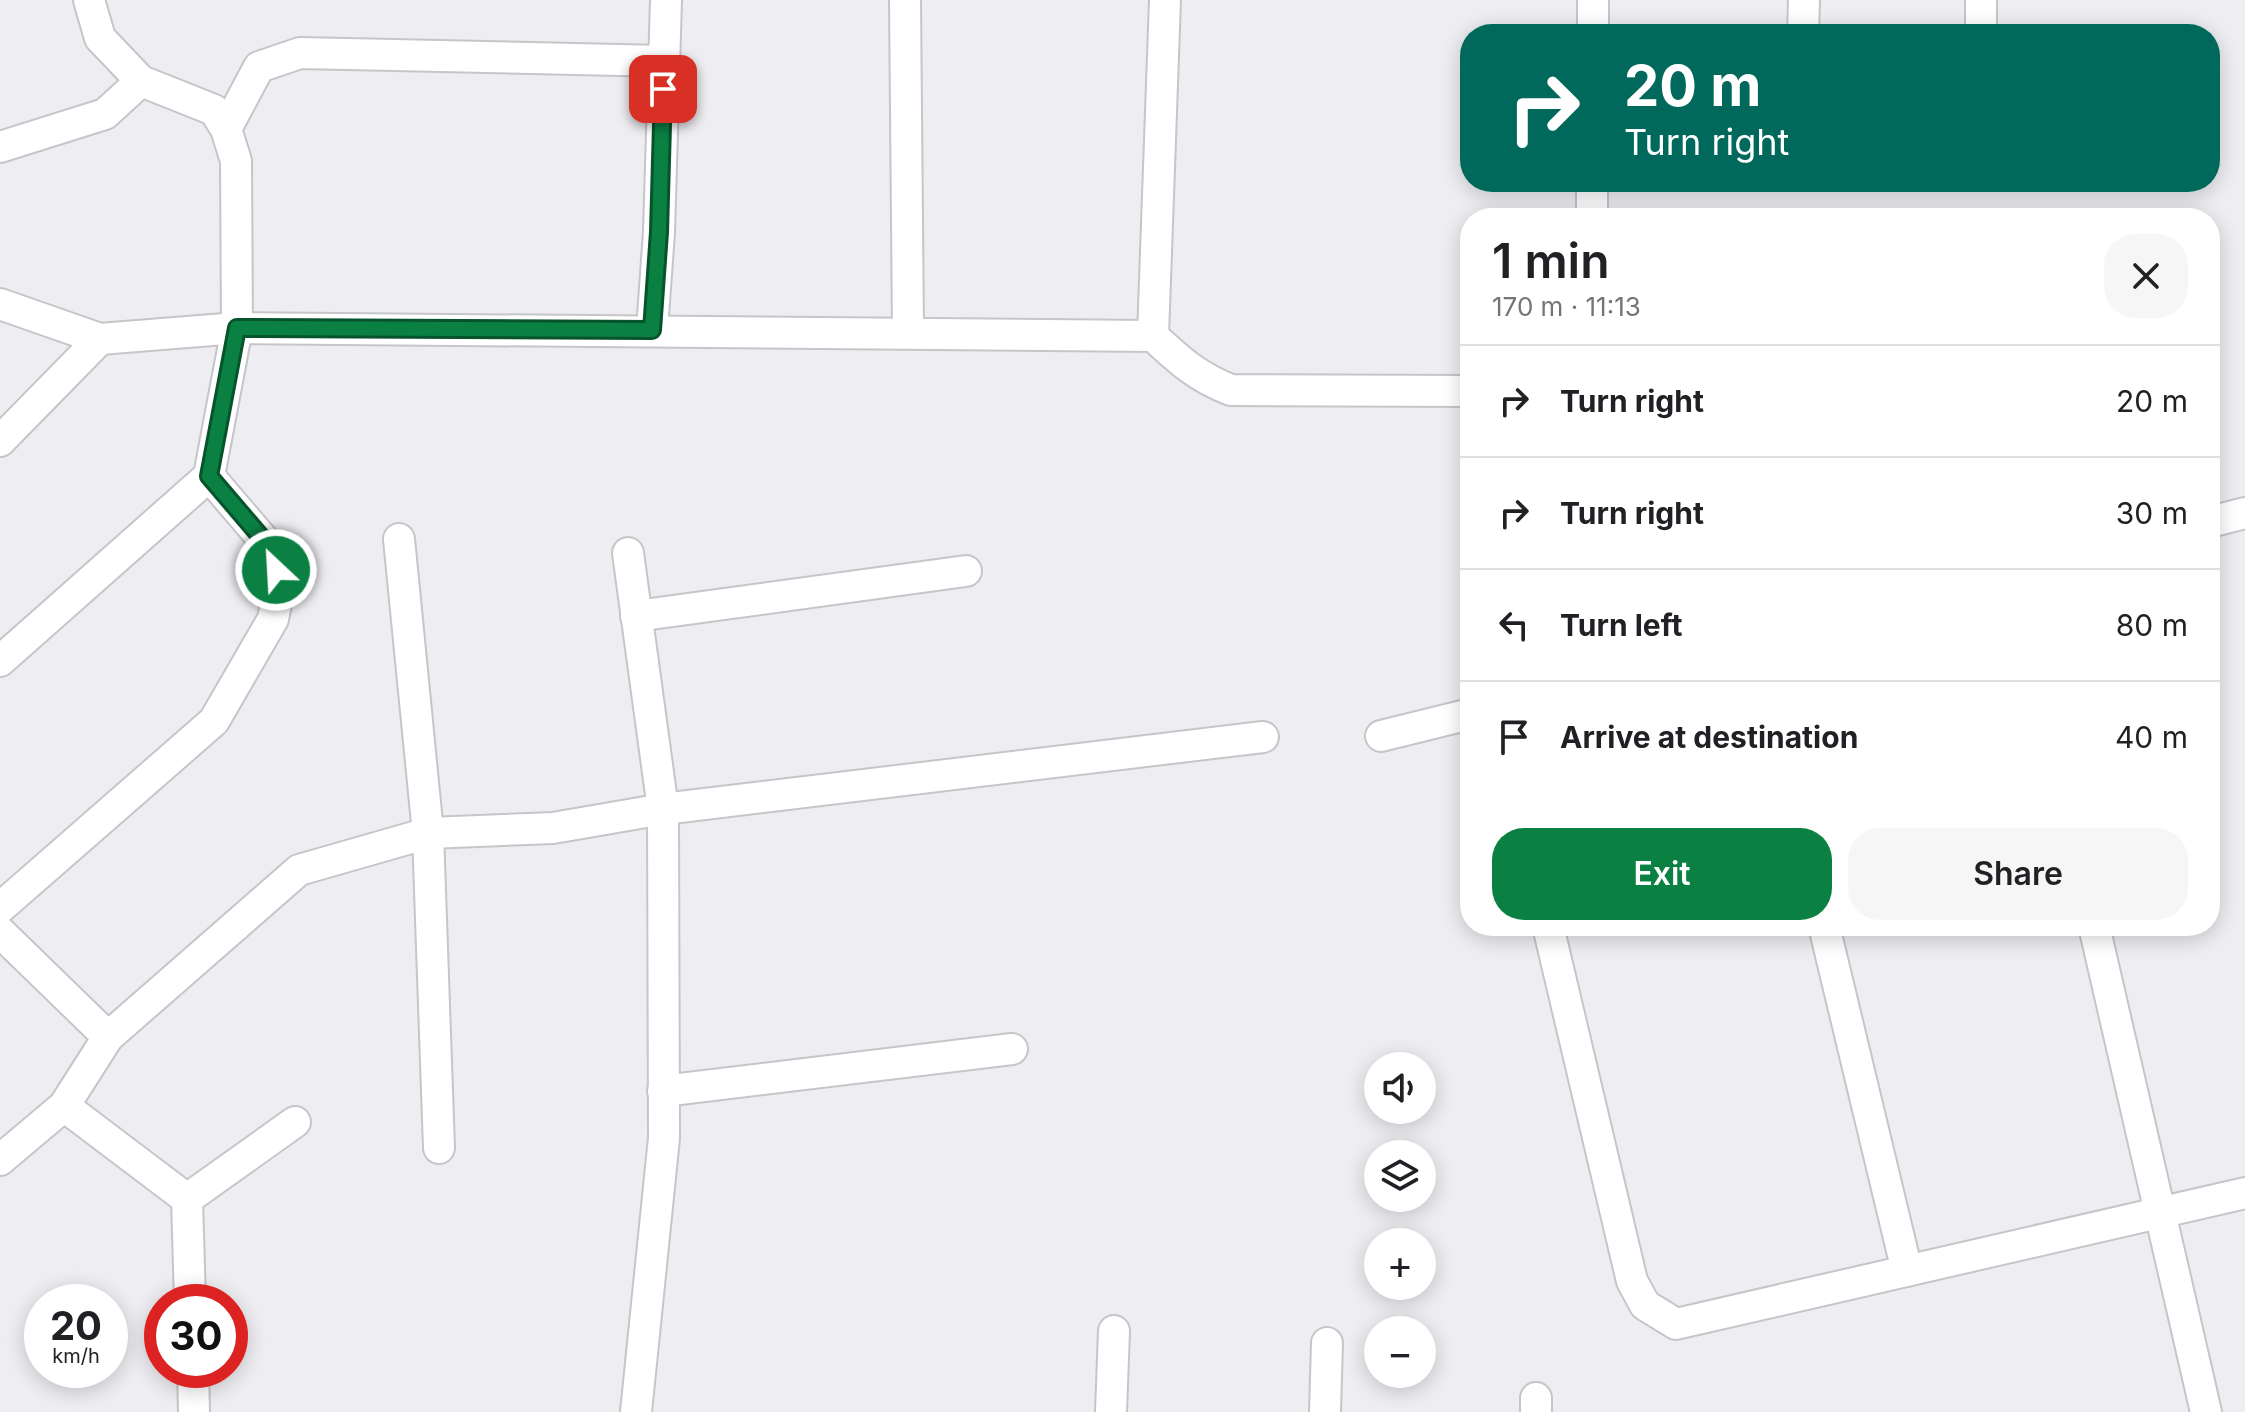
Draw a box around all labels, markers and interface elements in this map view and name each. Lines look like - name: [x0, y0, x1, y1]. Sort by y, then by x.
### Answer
- text: 20 m: [1624, 52, 1761, 120]
- pin: [629, 55, 697, 123]
- icon: right: [1492, 56, 1596, 160]
- icon: arrive: [641, 67, 685, 111]
- text: Turn right: [1624, 120, 1789, 164]
- text: 1 min: [1492, 231, 1610, 290]
- button: close: [2104, 234, 2188, 318]
- text: 170 m · 11:13: [1492, 291, 1641, 322]
- icon: right: [1492, 379, 1536, 423]
- text: Turn right: [1560, 383, 1704, 419]
- text: 20 m: [2116, 383, 2188, 419]
- icon: right: [1492, 491, 1536, 535]
- text: Turn right: [1560, 495, 1704, 531]
- text: 30 m: [2116, 495, 2188, 531]
- position arrow: [234, 528, 318, 612]
- icon: left: [1492, 603, 1536, 647]
- text: Turn left: [1560, 607, 1682, 643]
- text: 80 m: [2116, 607, 2188, 643]
- icon: arrive: [1492, 715, 1536, 759]
- text: Arrive at destination: [1560, 719, 1858, 755]
- text: 40 m: [2115, 719, 2188, 755]
- button: Exit: [1492, 828, 1832, 920]
- button: Share: [1848, 828, 2188, 920]
- map controls: [1364, 1052, 1436, 1388]
- button: sound: [1364, 1052, 1436, 1124]
- button: layers: [1364, 1140, 1436, 1212]
- button: +: [1364, 1228, 1436, 1300]
- speed limit sign: 30: [144, 1284, 248, 1388]
- text: 20: [50, 1301, 102, 1350]
- button: −: [1364, 1316, 1436, 1388]
- text: km/h: [52, 1344, 100, 1368]

